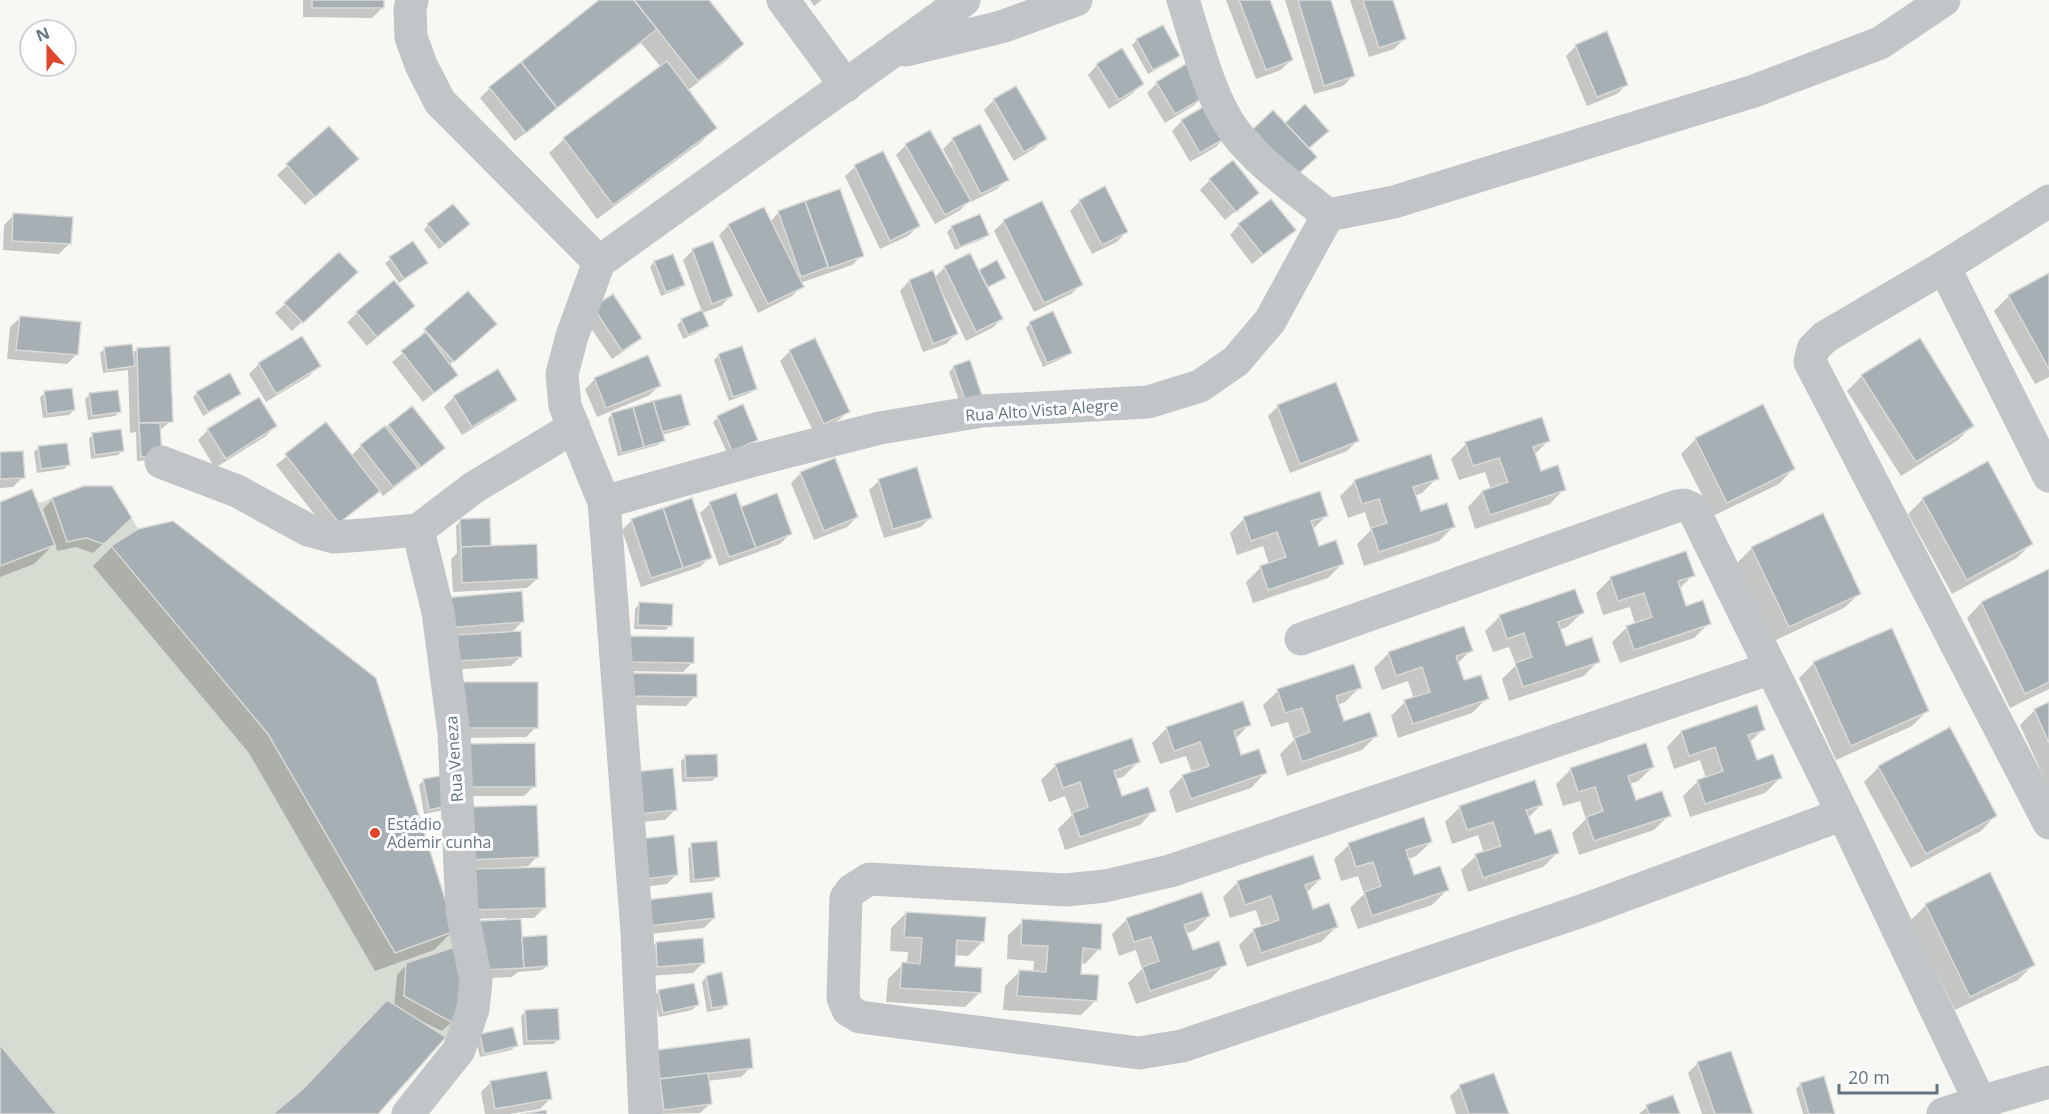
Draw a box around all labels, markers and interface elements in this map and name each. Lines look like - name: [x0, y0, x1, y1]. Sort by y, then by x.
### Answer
- north arrow: [18, 18, 78, 78]
- text: N: [33, 21, 53, 47]
- street label: Rua Alto Vista Alegre: [965, 394, 1119, 426]
- street label: Rua Veneza: [440, 715, 468, 803]
- place label: Estádio Ademir cunha: [387, 813, 491, 853]
- marker: Estádio Ademir cunha: [368, 826, 382, 840]
- scale bar: [1839, 1057, 1936, 1095]
- text: 20 m: [1848, 1065, 1890, 1089]

